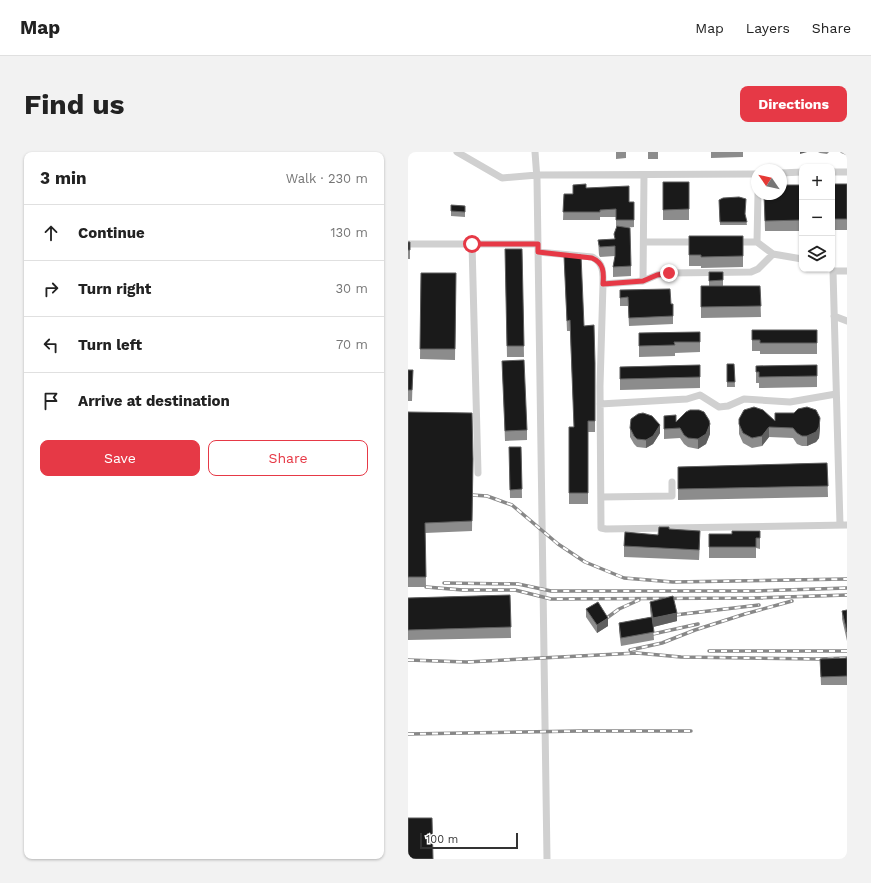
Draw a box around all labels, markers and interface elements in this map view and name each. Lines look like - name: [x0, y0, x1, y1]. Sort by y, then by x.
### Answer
- text: Map: [20, 16, 60, 39]
- text: Map: [695, 20, 724, 36]
- text: Layers: [746, 20, 790, 36]
- text: Share: [812, 20, 851, 36]
- button: Directions: [740, 86, 847, 122]
- text: Find us: [24, 88, 124, 121]
- north arrow: [751, 164, 787, 200]
- map controls: [799, 164, 835, 272]
- button: +: [799, 164, 835, 200]
- text: 3 min: [40, 168, 86, 188]
- text: Walk · 230 m: [286, 171, 368, 186]
- button: −: [799, 200, 835, 236]
- icon: ahead: [40, 222, 62, 244]
- text: Continue: [78, 224, 145, 242]
- text: 130 m: [330, 225, 368, 240]
- route start: [463, 235, 481, 253]
- button: layers: [799, 236, 835, 272]
- route end: [660, 264, 678, 282]
- icon: right: [40, 278, 62, 300]
- text: Turn right: [78, 280, 151, 298]
- text: 30 m: [336, 281, 368, 296]
- icon: left: [40, 334, 62, 356]
- text: Turn left: [78, 336, 142, 354]
- text: 70 m: [336, 337, 368, 352]
- icon: arrive: [40, 390, 62, 412]
- text: Arrive at destination: [78, 392, 230, 410]
- button: Save: [40, 440, 200, 476]
- button: Share: [208, 440, 368, 476]
- scale bar: [420, 831, 518, 850]
- text: 100 m: [426, 833, 458, 846]

